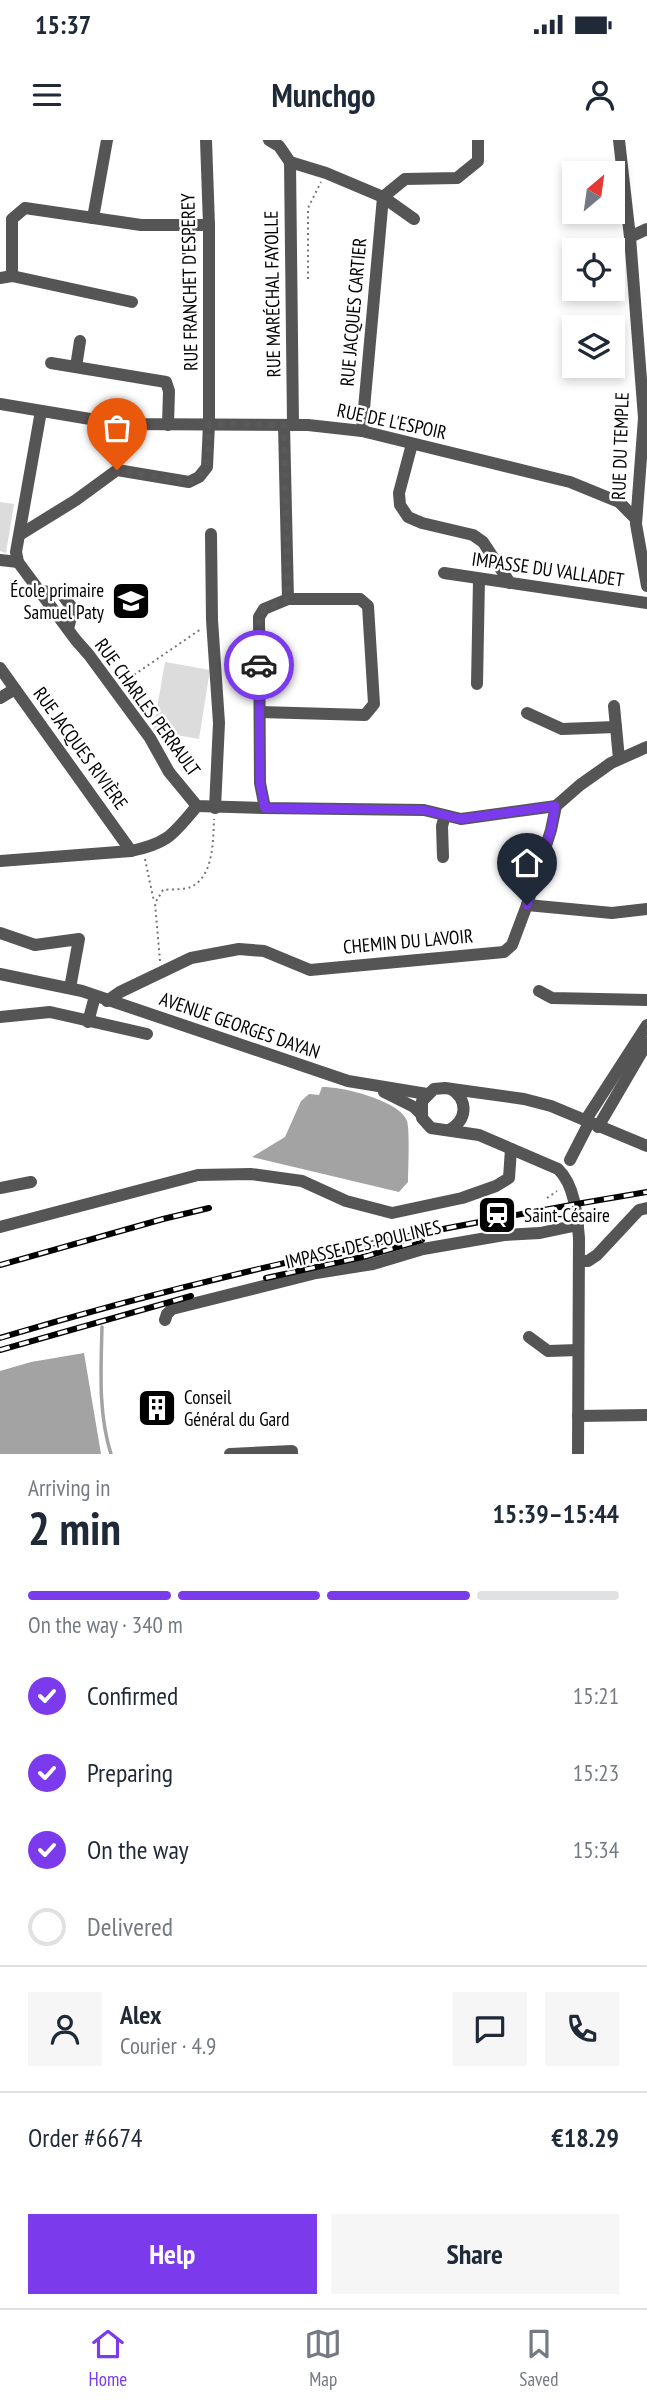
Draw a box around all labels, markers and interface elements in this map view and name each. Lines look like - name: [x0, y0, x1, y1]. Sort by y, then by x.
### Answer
- text: 15:37: [35, 8, 91, 41]
- text: Munchgo: [272, 74, 375, 116]
- icon: menu: [28, 76, 66, 114]
- icon: person: [581, 76, 619, 114]
- north arrow: [562, 161, 625, 224]
- map controls: [562, 161, 625, 378]
- street label: RUE FRANCHET D'ESPEREY: [175, 193, 203, 371]
- street label: RUE MARÉCHAL FAYOLLE: [259, 210, 285, 378]
- street label: RUE JACQUES CARTIER: [335, 237, 371, 387]
- button: locate: [562, 238, 625, 301]
- button: layers: [562, 315, 625, 378]
- street label: RUE DU TEMPLE: [606, 392, 634, 500]
- pin: [87, 398, 147, 470]
- street label: RUE DE L'ESPOIR: [335, 398, 449, 444]
- icon: bag: [98, 409, 136, 447]
- street label: IMPASSE DU VALLADET: [470, 546, 626, 592]
- place label: École primaire Samuel Paty: [10, 578, 105, 624]
- school or university icon: École primaire Samuel Paty: [110, 580, 152, 622]
- courier: [224, 630, 294, 700]
- street label: RUE CHARLES PERRAULT: [90, 633, 206, 781]
- icon: car: [240, 646, 278, 684]
- street label: RUE JACQUES RIVIÈRE: [29, 682, 133, 814]
- pin: [497, 833, 557, 905]
- icon: home: [508, 844, 546, 882]
- street label: CHEMIN DU LAVOIR: [342, 923, 474, 959]
- street label: AVENUE GEORGES DAYAN: [157, 986, 323, 1064]
- station icon: Saint-Césaire: [476, 1194, 518, 1236]
- place label: Saint-Césaire: [524, 1203, 610, 1227]
- street label: IMPASSE DES POULINES: [283, 1214, 443, 1274]
- place label: Conseil Général du Gard: [184, 1385, 290, 1431]
- building icon: Conseil Général du Gard: [136, 1387, 178, 1429]
- text: Arriving in: [28, 1473, 110, 1502]
- text: 15:39–15:44: [492, 1497, 619, 1530]
- text: 2 min: [28, 1498, 121, 1558]
- text: On the way · 340 m: [28, 1610, 183, 1639]
- icon: check: [28, 1677, 66, 1715]
- text: Confirmed: [87, 1679, 178, 1712]
- text: 15:21: [573, 1681, 619, 1710]
- icon: check: [28, 1754, 66, 1792]
- text: Preparing: [87, 1756, 173, 1789]
- text: 15:23: [573, 1758, 619, 1787]
- icon: check: [28, 1831, 66, 1869]
- text: On the way: [87, 1833, 189, 1866]
- text: 15:34: [573, 1835, 619, 1864]
- text: Delivered: [87, 1910, 173, 1943]
- button: person: [28, 1992, 102, 2066]
- button: chat: [453, 1992, 527, 2066]
- button: phone: [545, 1992, 619, 2066]
- text: Alex: [120, 1998, 161, 2031]
- text: Courier · 4.9: [120, 2031, 216, 2060]
- text: Order #6674: [28, 2121, 143, 2154]
- text: €18.29: [551, 2121, 619, 2154]
- button: Help: [28, 2214, 317, 2294]
- button: Share: [331, 2214, 619, 2294]
- tab: Home: [89, 2325, 127, 2391]
- tab: Map: [304, 2325, 342, 2391]
- tab: Saved: [519, 2325, 558, 2391]

